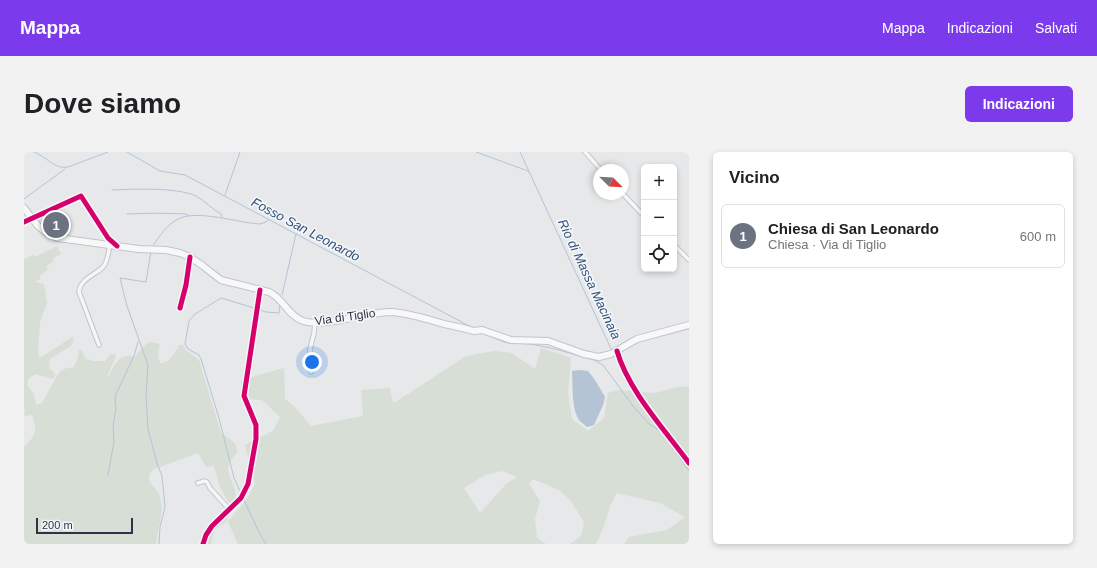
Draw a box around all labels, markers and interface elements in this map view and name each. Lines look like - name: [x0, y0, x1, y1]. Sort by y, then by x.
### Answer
- text: Mappa: [20, 17, 80, 38]
- text: Mappa: [882, 20, 925, 36]
- text: Indicazioni: [947, 20, 1013, 36]
- text: Salvati: [1035, 20, 1077, 36]
- button: Indicazioni: [965, 86, 1073, 122]
- text: Dove siamo: [24, 88, 181, 119]
- north arrow: [593, 164, 629, 200]
- map controls: [641, 164, 677, 272]
- button: +: [641, 164, 677, 200]
- text: Vicino: [729, 168, 780, 187]
- water label: Fosso San Leonardo: [249, 194, 363, 264]
- button: −: [641, 200, 677, 236]
- pin: 1: [43, 210, 69, 240]
- water label: Rio di Massa Macinaia: [555, 217, 624, 342]
- text: Chiesa di San Leonardo: [768, 220, 939, 237]
- text: 1: [739, 229, 747, 244]
- text: 600 m: [1020, 229, 1056, 244]
- button: locate: [641, 236, 677, 272]
- text: Chiesa · Via di Tiglio: [768, 237, 886, 252]
- street label: Via di Tiglio: [314, 306, 377, 328]
- your location: [302, 352, 322, 372]
- scale bar: [36, 516, 133, 535]
- text: 200 m: [42, 519, 73, 531]

